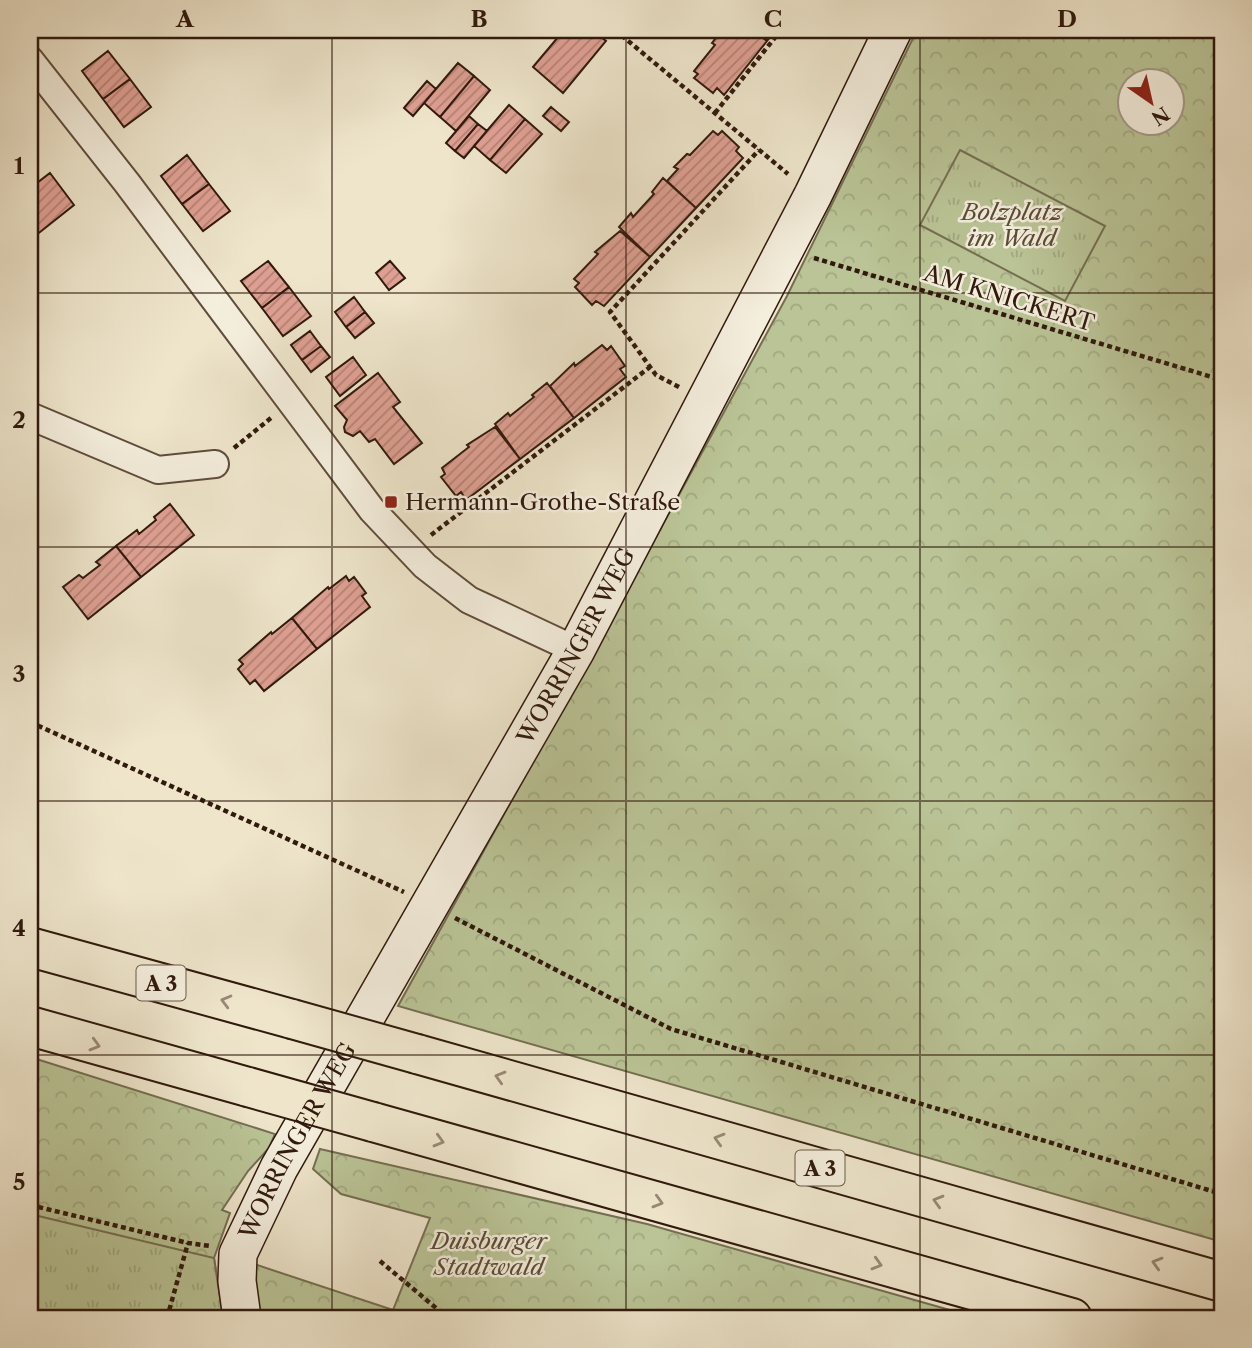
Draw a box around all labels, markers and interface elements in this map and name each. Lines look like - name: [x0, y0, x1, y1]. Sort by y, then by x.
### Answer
- text: A: [175, 5, 195, 33]
- text: B: [470, 5, 488, 33]
- text: C: [764, 5, 782, 33]
- text: D: [1057, 5, 1077, 33]
- north arrow: [1116, 66, 1186, 136]
- text: N: [1147, 102, 1174, 130]
- text: 1: [14, 152, 25, 180]
- park label: Bolzplatz im Wald: [959, 198, 1064, 252]
- street label: AM KNICKERT: [919, 258, 1098, 337]
- text: 2: [12, 406, 26, 434]
- place label: Hermann-Grothe-Straße: [405, 488, 680, 516]
- marker: Hermann-Grothe-Straße: [383, 494, 399, 510]
- street label: WORRINGER WEG: [510, 543, 641, 750]
- text: 3: [13, 660, 26, 688]
- text: 4: [12, 914, 26, 942]
- road number: A 3: [136, 965, 186, 1000]
- one-way arrow: [220, 995, 232, 1009]
- one-way arrow: [89, 1036, 101, 1051]
- street label: WORRINGER WEG: [233, 1038, 362, 1245]
- one-way arrow: [494, 1071, 506, 1086]
- one-way arrow: [433, 1133, 445, 1147]
- one-way arrow: [713, 1133, 725, 1148]
- road number: A 3: [796, 1150, 844, 1186]
- text: 5: [13, 1168, 25, 1196]
- one-way arrow: [652, 1194, 664, 1209]
- one-way arrow: [932, 1195, 944, 1210]
- park label: Duisburger Stadtwald: [429, 1227, 548, 1281]
- one-way arrow: [871, 1255, 883, 1270]
- one-way arrow: [1151, 1257, 1163, 1271]

